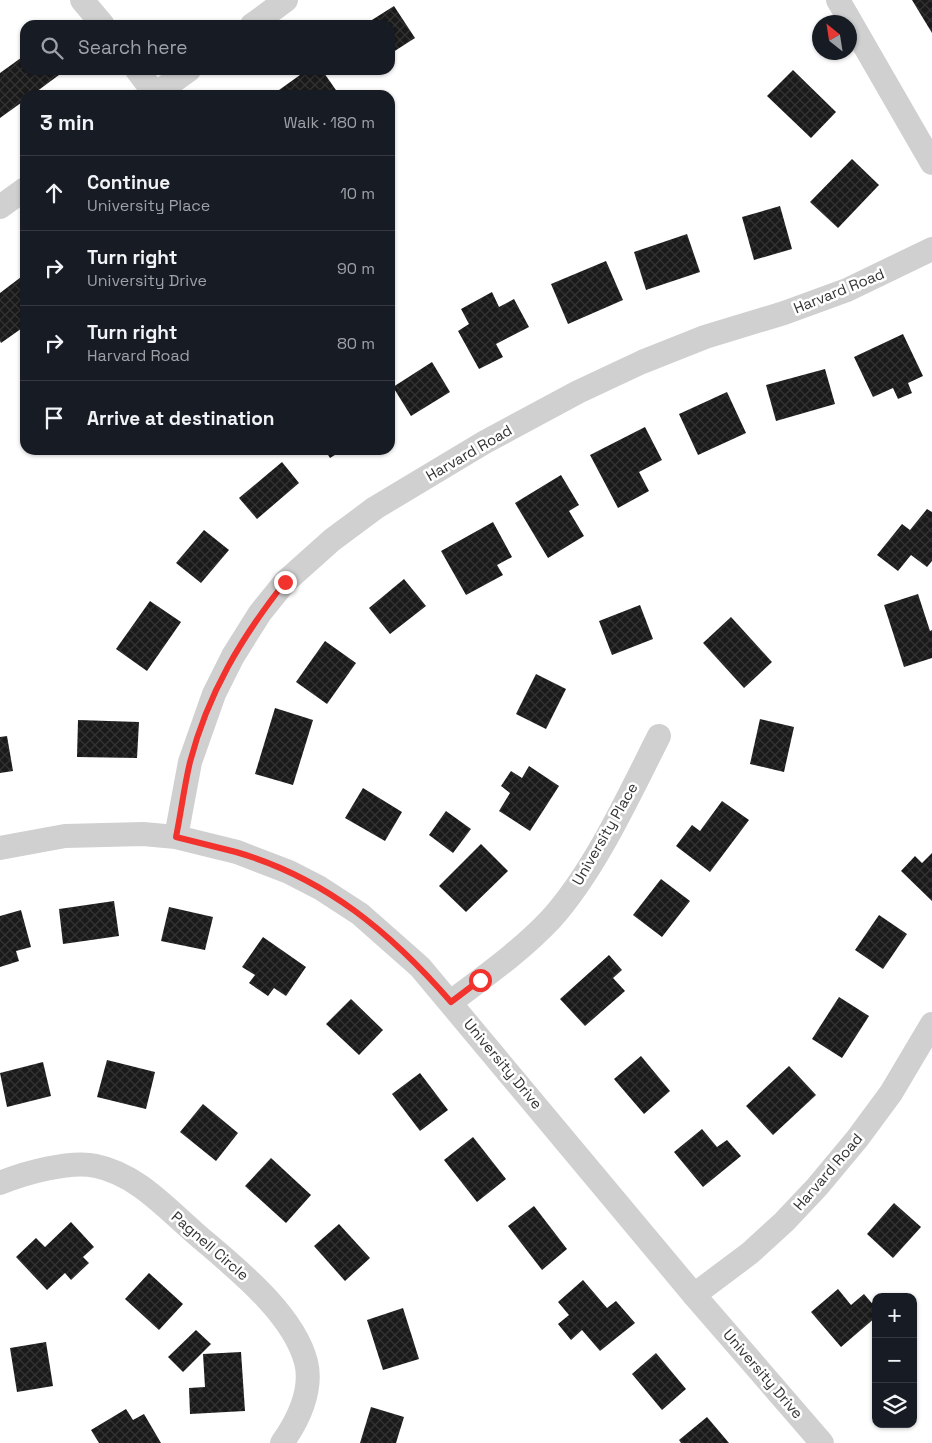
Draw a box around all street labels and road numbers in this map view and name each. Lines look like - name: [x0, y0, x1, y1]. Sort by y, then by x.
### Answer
- street label: Harvard Road: [791, 264, 887, 317]
- street label: Harvard Road: [422, 420, 515, 485]
- street label: University Place: [567, 779, 642, 889]
- street label: University Drive: [460, 1014, 547, 1113]
- street label: Harvard Road: [789, 1129, 866, 1214]
- street label: Pagnell Circle: [168, 1207, 253, 1284]
- street label: University Drive: [719, 1325, 808, 1422]

